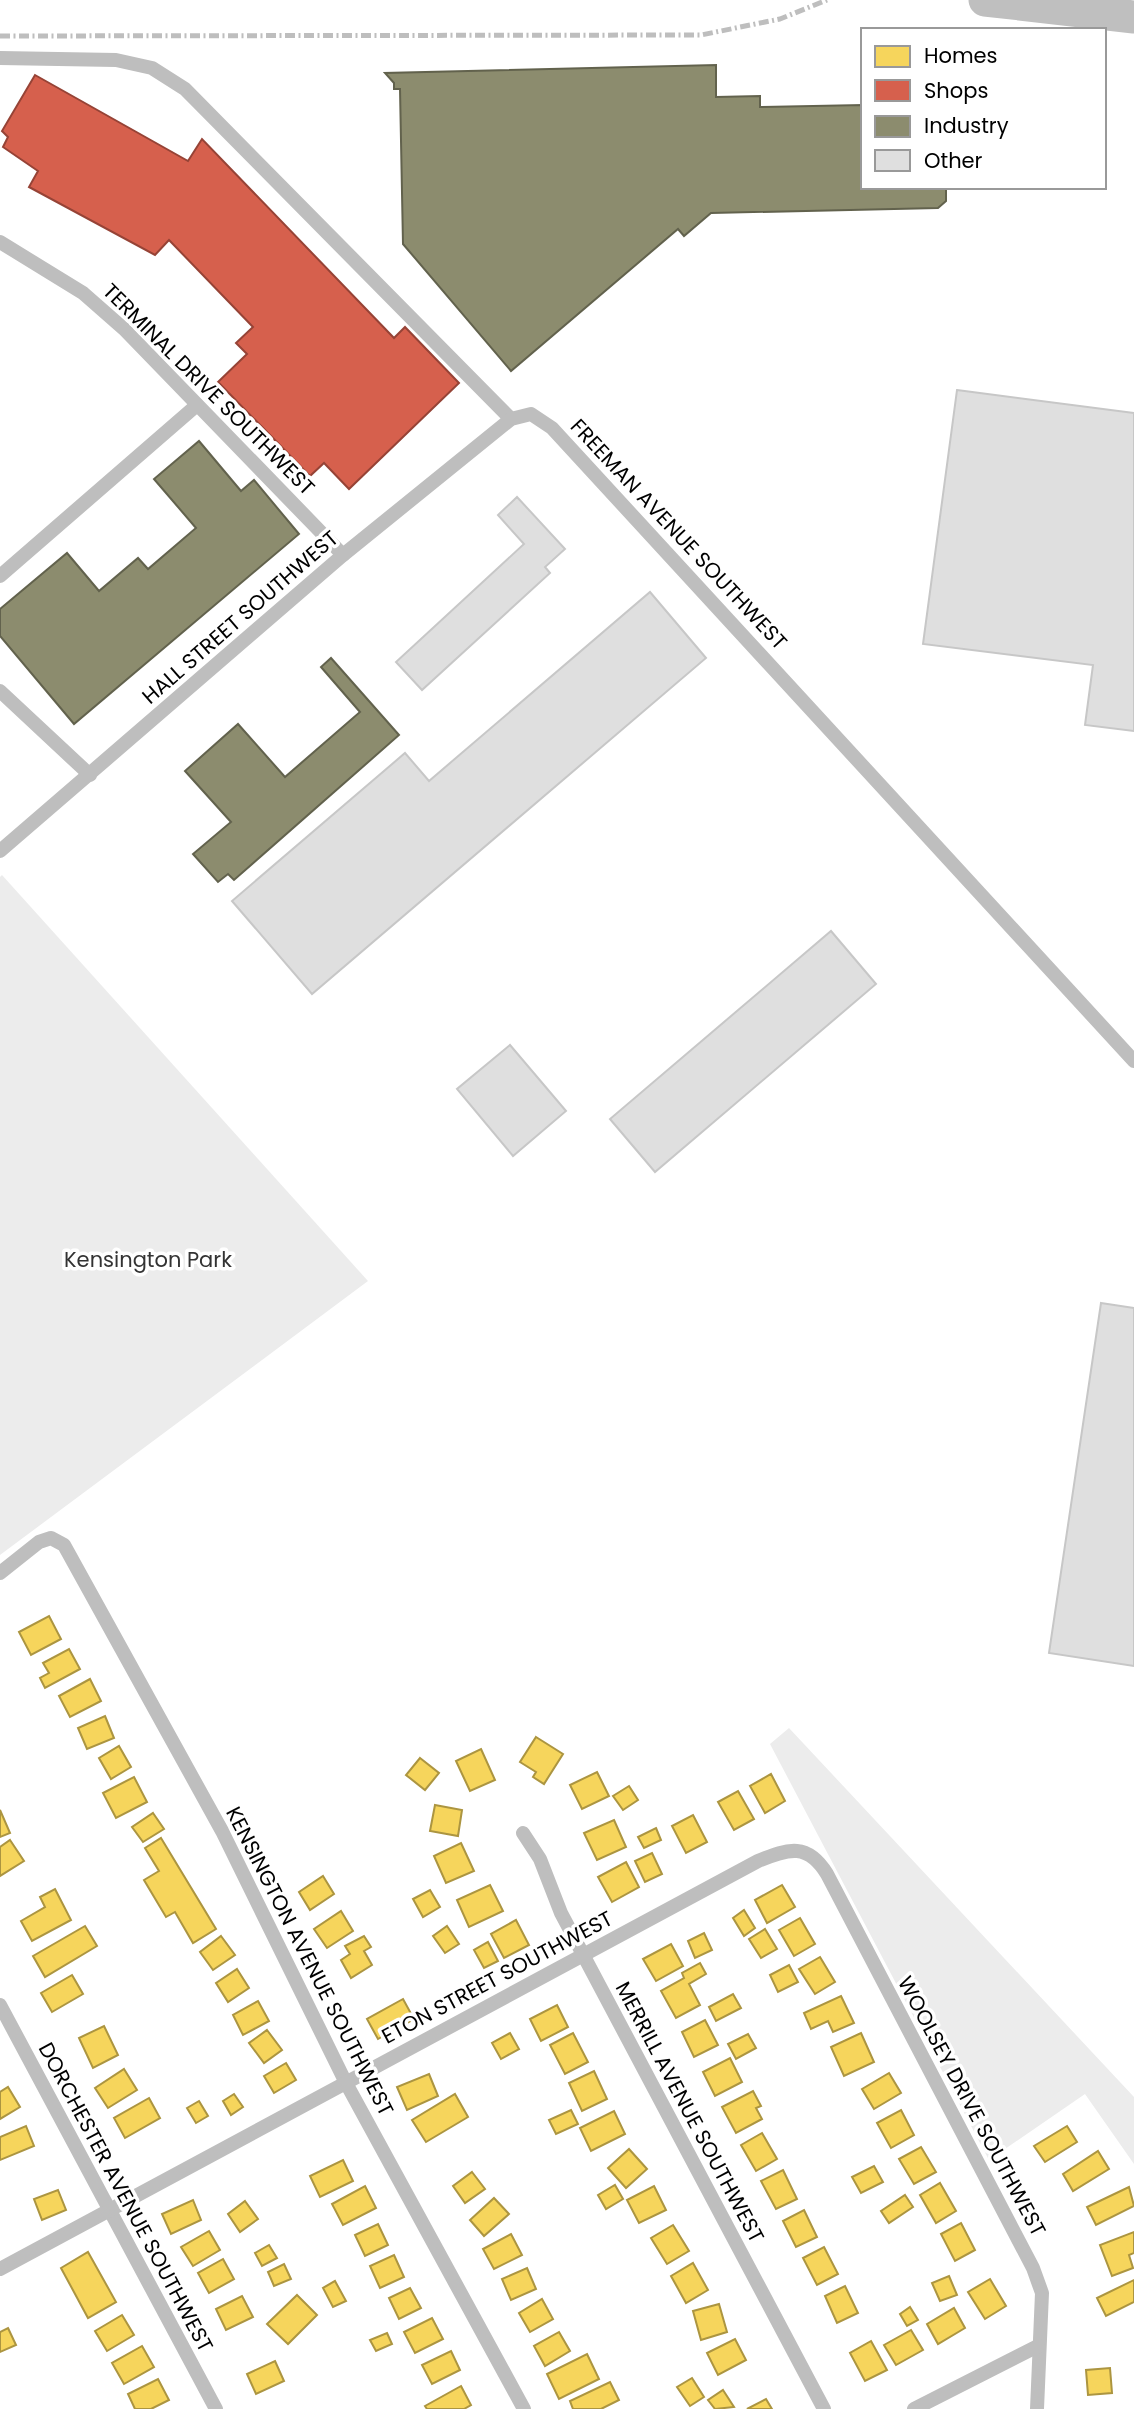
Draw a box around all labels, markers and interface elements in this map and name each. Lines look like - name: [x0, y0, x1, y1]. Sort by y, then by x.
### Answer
- legend: [861, 28, 1106, 189]
- text: Homes: [924, 41, 998, 70]
- text: Shops: [924, 76, 988, 105]
- text: Industry: [924, 111, 1009, 140]
- text: Other: [924, 146, 983, 175]
- street label: TERMINAL DRIVE SOUTHWEST: [97, 277, 321, 501]
- street label: FREEMAN AVENUE SOUTHWEST: [564, 412, 794, 656]
- street label: HALL STREET SOUTHWEST: [136, 524, 344, 710]
- park label: Kensington Park: [64, 1245, 232, 1274]
- street label: KENSINGTON AVENUE SOUTHWEST: [219, 1801, 401, 2121]
- street label: ETON STREET SOUTHWEST: [376, 1904, 618, 2050]
- street label: WOOLSEY DRIVE SOUTHWEST: [891, 1971, 1053, 2241]
- street label: MERRILL AVENUE SOUTHWEST: [609, 1976, 771, 2248]
- street label: DORCHESTER AVENUE SOUTHWEST: [32, 2037, 220, 2357]

